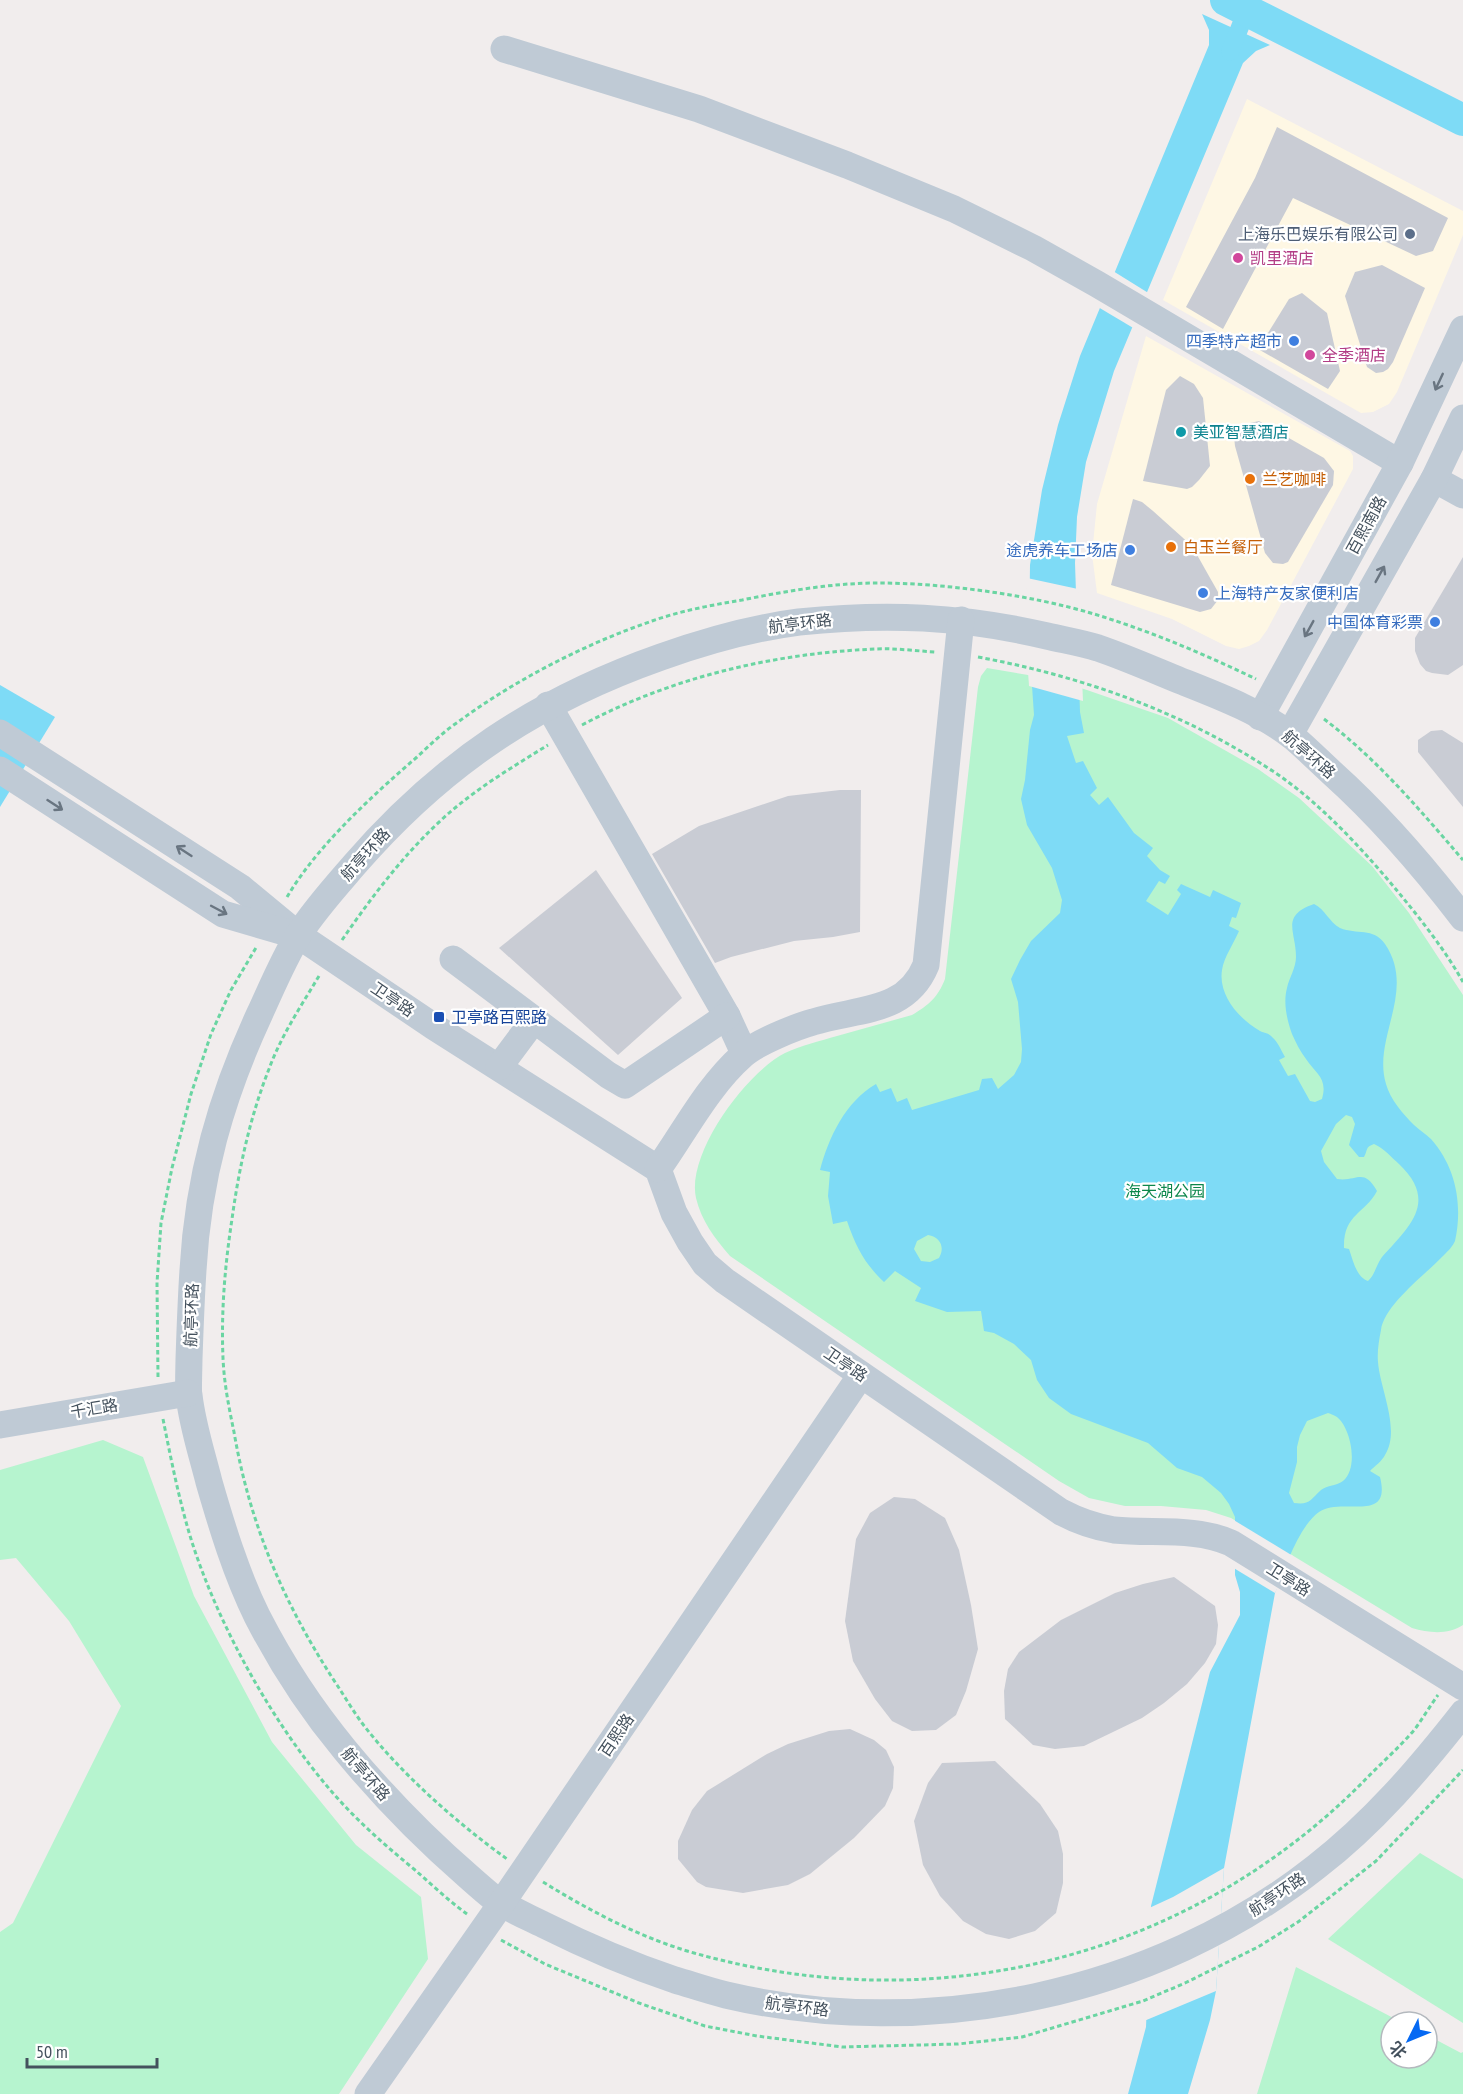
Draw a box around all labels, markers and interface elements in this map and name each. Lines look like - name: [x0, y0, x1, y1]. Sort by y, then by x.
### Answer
- place label: 上海乐巴娱乐有限公司: [1238, 224, 1398, 244]
- marker: 上海乐巴娱乐有限公司: [1403, 227, 1417, 241]
- place label: 凯里酒店: [1250, 248, 1314, 268]
- marker: 凯里酒店: [1231, 251, 1245, 265]
- place label: 四季特产超市: [1186, 331, 1282, 351]
- marker: 四季特产超市: [1287, 334, 1301, 348]
- place label: 全季酒店: [1322, 345, 1386, 365]
- marker: 全季酒店: [1303, 348, 1317, 362]
- one-way arrow: [1432, 373, 1444, 391]
- place label: 美亚智慧酒店: [1193, 422, 1289, 442]
- marker: 美亚智慧酒店: [1174, 425, 1188, 439]
- place label: 兰艺咖啡: [1262, 469, 1326, 489]
- marker: 兰艺咖啡: [1243, 472, 1257, 486]
- street label: 百熙南路: [1342, 492, 1390, 558]
- place label: 白玉兰餐厅: [1183, 537, 1263, 557]
- place label: 途虎养车工场店: [1006, 540, 1118, 560]
- marker: 白玉兰餐厅: [1164, 540, 1178, 554]
- marker: 途虎养车工场店: [1123, 543, 1137, 557]
- one-way arrow: [1375, 565, 1386, 583]
- place label: 上海特产友家便利店: [1215, 583, 1359, 603]
- marker: 上海特产友家便利店: [1196, 586, 1210, 600]
- street label: 航亭环路: [767, 609, 833, 637]
- place label: 中国体育彩票: [1327, 612, 1423, 632]
- marker: 中国体育彩票: [1428, 615, 1442, 629]
- one-way arrow: [1303, 620, 1315, 637]
- street label: 航亭环路: [1278, 725, 1340, 783]
- one-way arrow: [46, 800, 63, 812]
- street label: 航亭环路: [336, 824, 394, 884]
- one-way arrow: [176, 845, 192, 857]
- one-way arrow: [210, 905, 228, 916]
- street label: 卫亭路: [368, 977, 418, 1021]
- place label: 卫亭路百熙路: [451, 1007, 547, 1027]
- marker: 卫亭路百熙路: [432, 1010, 446, 1024]
- park label: 海天湖公园: [1125, 1181, 1205, 1201]
- street label: 航亭环路: [180, 1283, 202, 1347]
- street label: 卫亭路: [821, 1342, 871, 1386]
- street label: 千汇路: [69, 1394, 119, 1422]
- street label: 卫亭路: [1263, 1558, 1315, 1600]
- street label: 百熙路: [594, 1710, 638, 1760]
- street label: 航亭环路: [337, 1743, 395, 1805]
- street label: 航亭环路: [1245, 1868, 1309, 1920]
- street label: 航亭环路: [764, 1992, 830, 2020]
- north arrow: [1379, 2010, 1439, 2070]
- scale bar: [27, 2031, 158, 2069]
- text: 北: [1385, 2038, 1411, 2063]
- text: 50 m: [36, 2040, 68, 2063]

